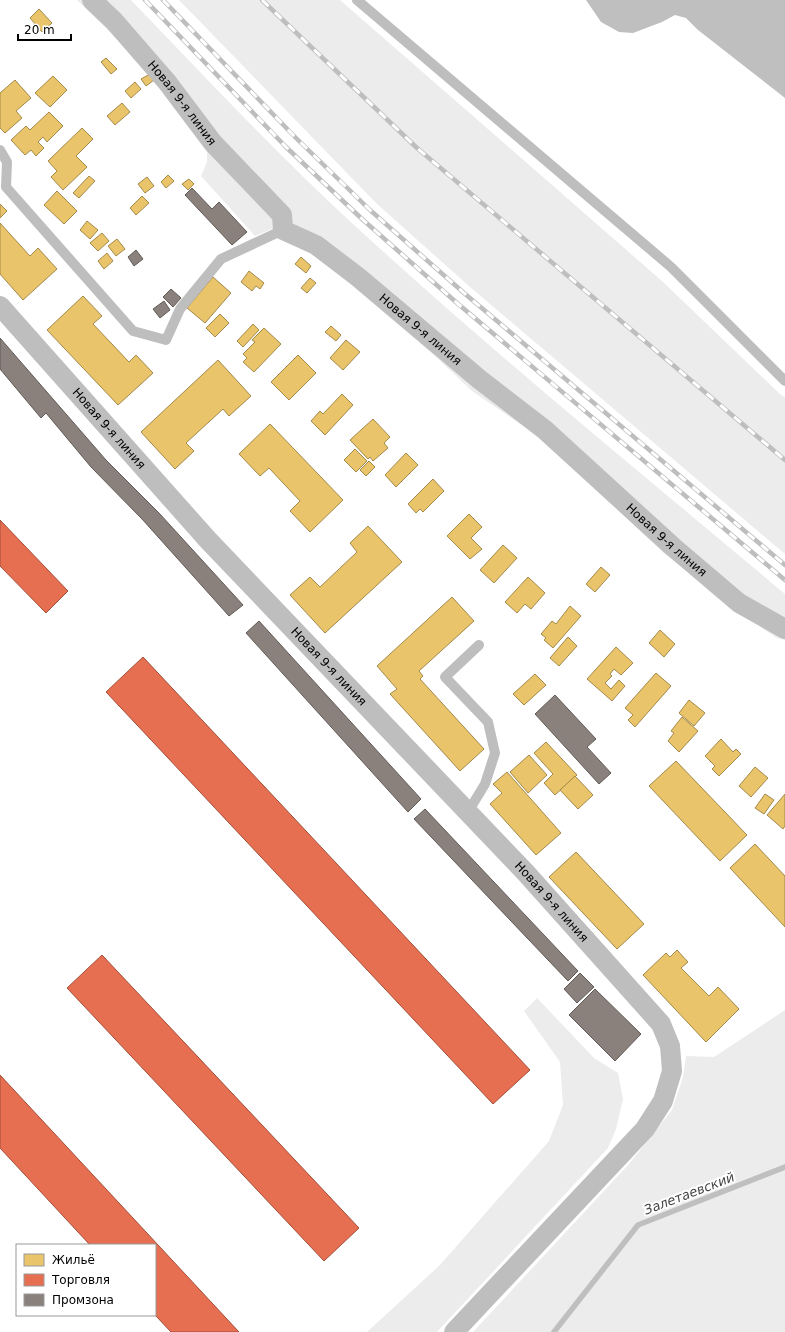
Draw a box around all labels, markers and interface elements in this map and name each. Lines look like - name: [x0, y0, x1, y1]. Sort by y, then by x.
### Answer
- scale bar: [18, 16, 71, 42]
- text: 20 m: [24, 23, 55, 37]
- street label: Новая 9-я линия: [145, 58, 219, 148]
- street label: Новая 9-я линия: [376, 291, 464, 368]
- street label: Новая 9-я линия: [69, 385, 148, 472]
- street label: Новая 9-я линия: [623, 501, 710, 580]
- street label: Новая 9-я линия: [288, 624, 370, 709]
- street label: Новая 9-я линия: [512, 859, 591, 945]
- water label: Залетаевский: [642, 1169, 737, 1218]
- legend: [16, 1244, 156, 1316]
- text: Жильё: [52, 1253, 95, 1267]
- text: Торговля: [51, 1273, 110, 1287]
- text: Промзона: [52, 1293, 114, 1307]

